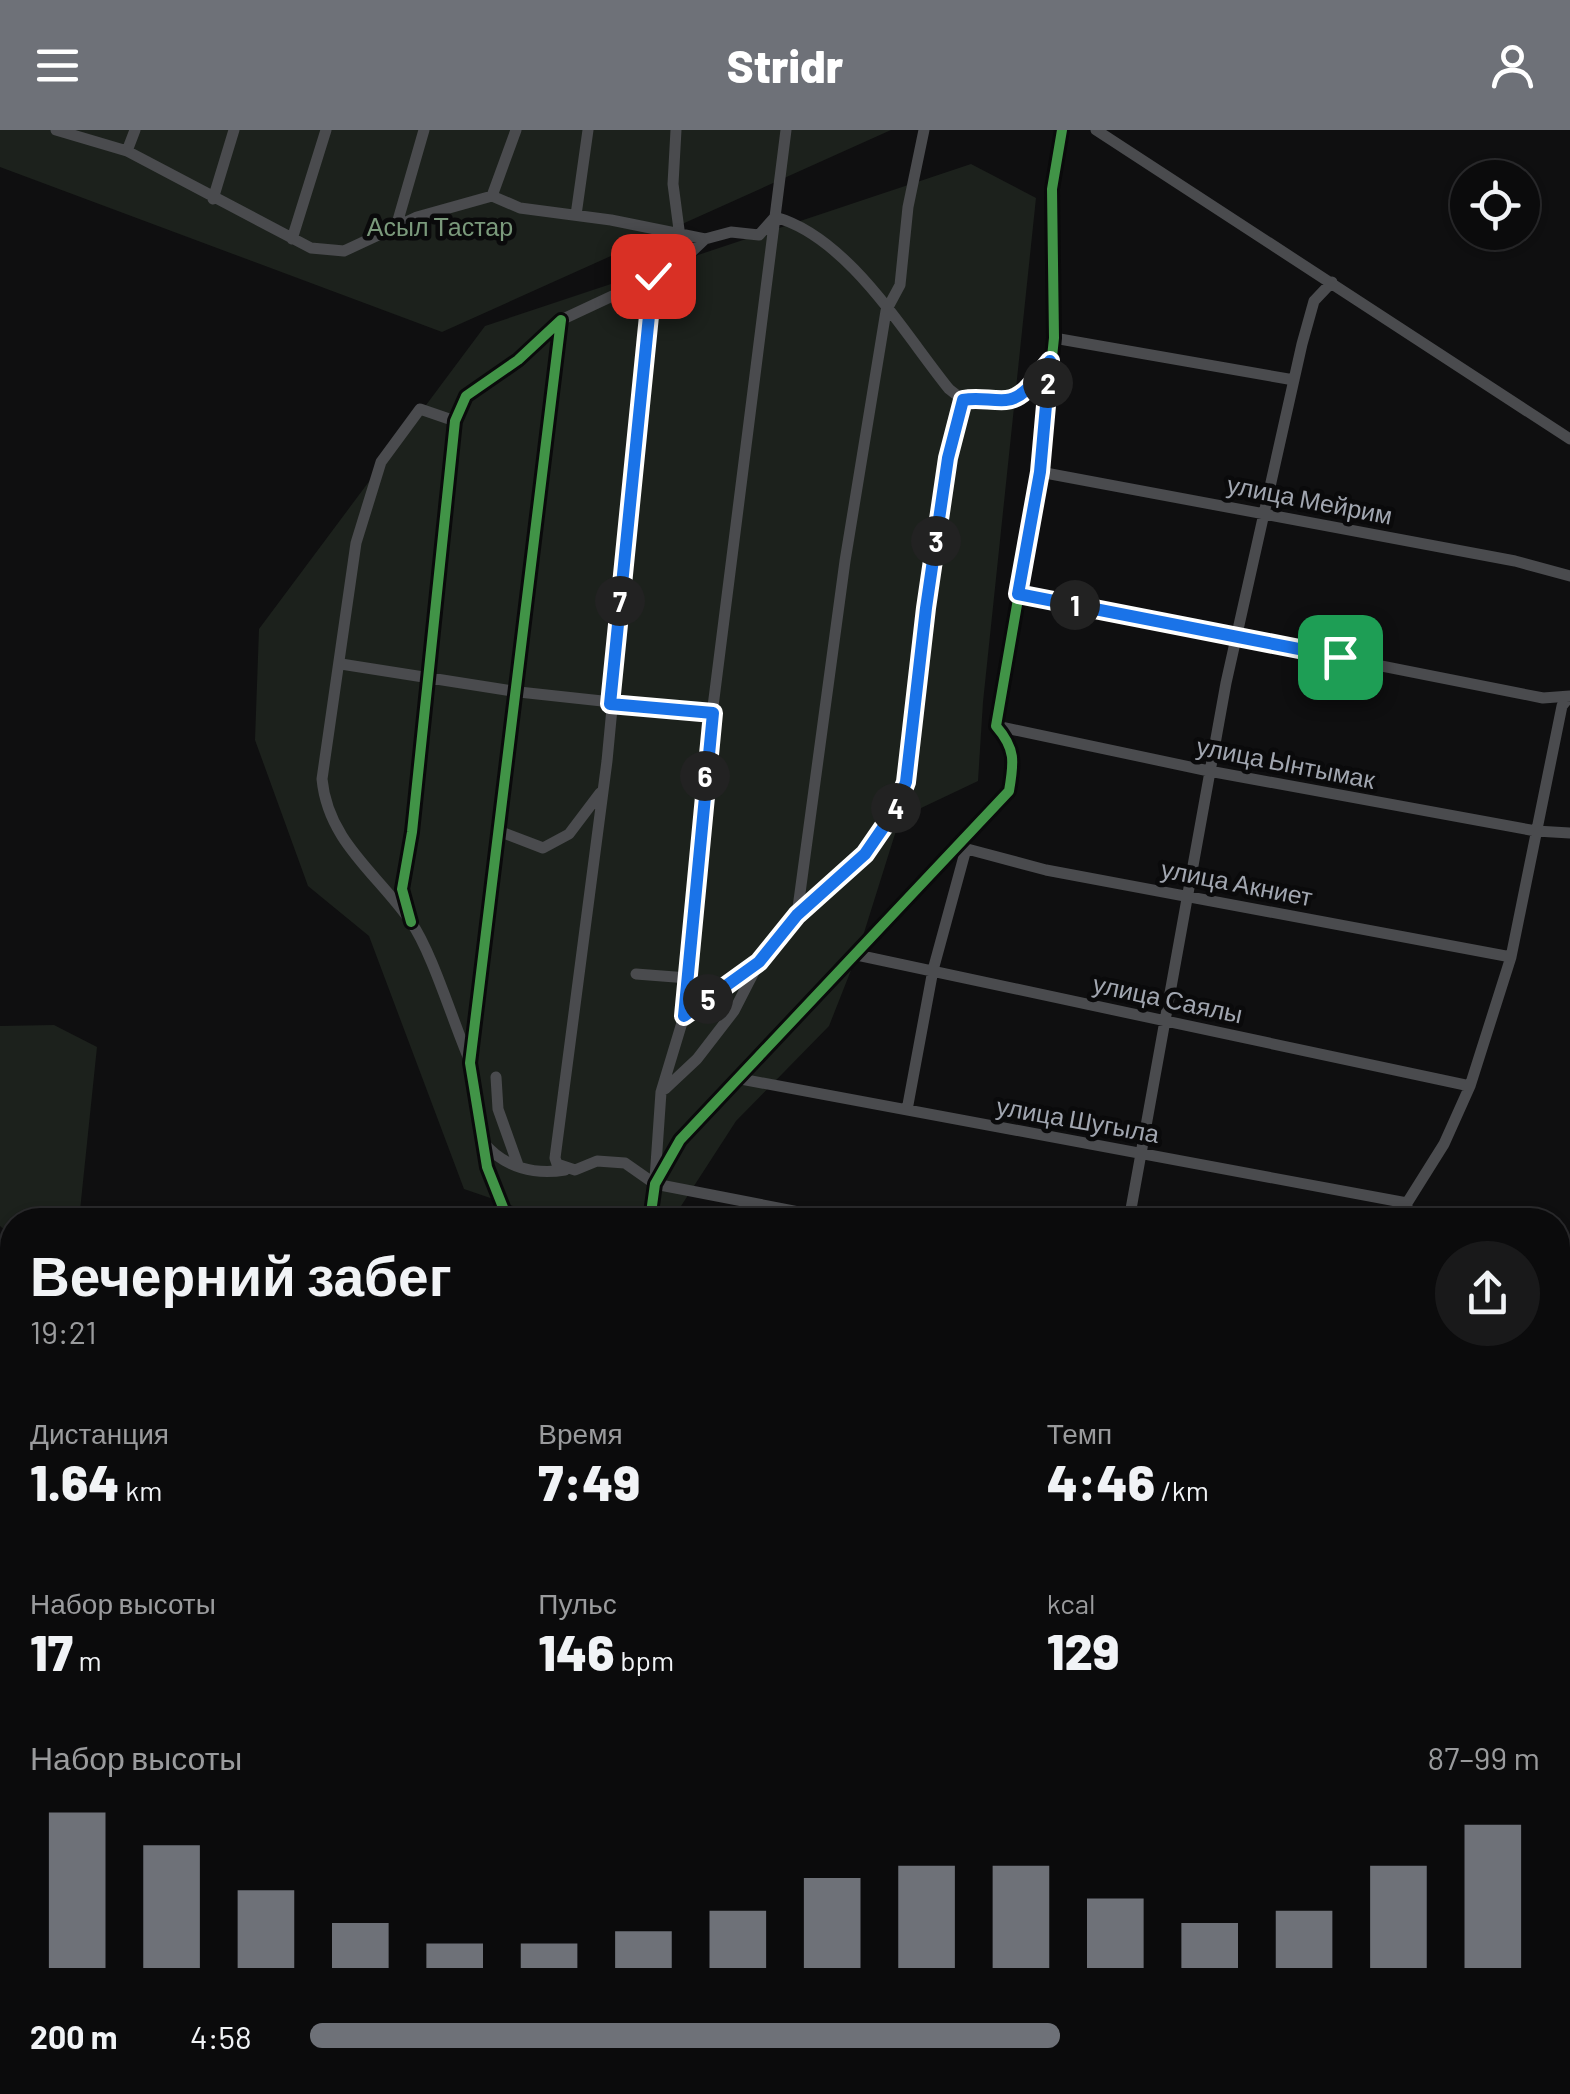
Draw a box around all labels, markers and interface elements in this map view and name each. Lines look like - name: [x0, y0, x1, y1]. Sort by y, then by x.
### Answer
- icon: menu: [30, 38, 85, 93]
- text: Stridr: [727, 38, 843, 92]
- icon: person: [1485, 38, 1540, 93]
- map controls: [1450, 160, 1540, 250]
- button: locate: [1450, 160, 1540, 250]
- park label: Асыл Тастар: [367, 211, 513, 241]
- pin: [611, 234, 696, 319]
- icon: check: [626, 249, 681, 304]
- pin: 2: [1023, 358, 1073, 408]
- text: 2: [1040, 366, 1056, 400]
- street label: улица Мейрим: [1225, 468, 1395, 530]
- pin: 3: [911, 516, 961, 566]
- text: 3: [928, 524, 944, 558]
- pin: 7: [595, 576, 645, 626]
- pin: 1: [1050, 580, 1100, 630]
- text: 7: [613, 584, 627, 618]
- text: 1: [1070, 588, 1080, 622]
- pin: [1298, 615, 1383, 700]
- icon: arrive: [1313, 630, 1368, 685]
- street label: улица Ынтымак: [1194, 730, 1379, 794]
- pin: 6: [680, 751, 730, 801]
- text: 6: [697, 759, 713, 793]
- pin: 4: [871, 783, 921, 833]
- text: 4: [888, 791, 904, 825]
- street label: улица Акниет: [1159, 853, 1316, 911]
- street label: улица Саялы: [1091, 968, 1245, 1028]
- pin: 5: [683, 974, 733, 1024]
- text: 5: [700, 982, 716, 1016]
- street label: улица Шугыла: [994, 1090, 1162, 1148]
- text: Вечерний забег: [30, 1241, 452, 1307]
- button: share: [1435, 1241, 1540, 1346]
- text: 19:21: [30, 1312, 97, 1350]
- text: Дистанция: [30, 1416, 169, 1450]
- text: Время: [538, 1416, 623, 1450]
- text: Темп: [1047, 1416, 1112, 1450]
- text: 1.64: [30, 1451, 120, 1511]
- text: 7:49: [538, 1451, 640, 1511]
- text: 4:46: [1047, 1451, 1155, 1511]
- text: km: [120, 1473, 162, 1507]
- text: /km: [1155, 1473, 1209, 1507]
- text: Набор высоты: [30, 1586, 216, 1620]
- text: Пульс: [538, 1586, 617, 1620]
- text: kcal: [1047, 1586, 1095, 1620]
- text: 129: [1047, 1620, 1120, 1680]
- text: 17: [30, 1621, 73, 1681]
- text: 146: [538, 1621, 615, 1681]
- text: m: [73, 1643, 102, 1677]
- text: bpm: [615, 1643, 674, 1677]
- text: Набор высоты: [30, 1738, 242, 1776]
- text: 87–99 m: [1428, 1738, 1540, 1776]
- text: 200 m: [30, 2017, 118, 2055]
- text: 4:58: [190, 2017, 252, 2055]

